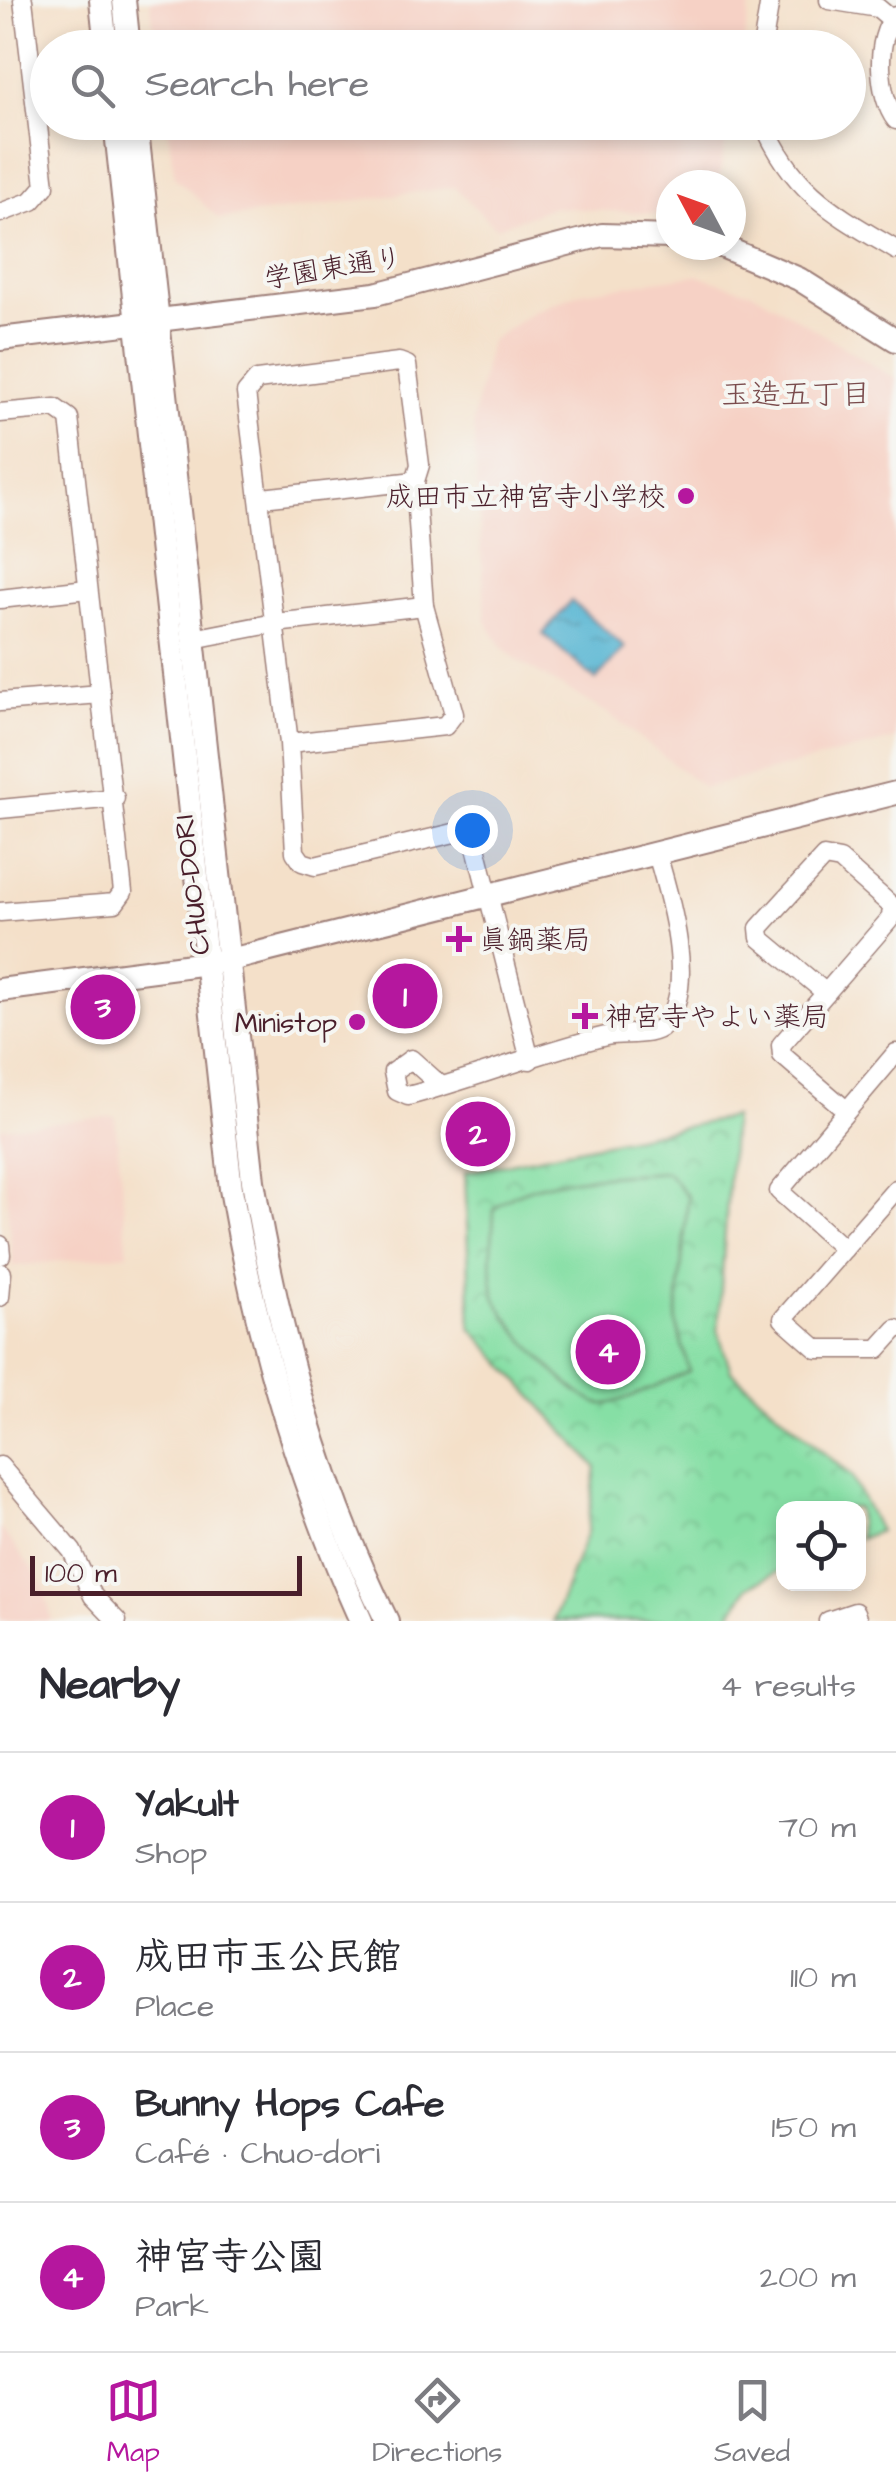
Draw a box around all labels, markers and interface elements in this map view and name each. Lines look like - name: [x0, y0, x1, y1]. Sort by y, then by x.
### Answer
- search box: [30, 30, 866, 140]
- icon: search: [65, 58, 120, 113]
- text: Search here: [145, 59, 369, 111]
- north arrow: [656, 170, 746, 260]
- street label: 学園東通り: [261, 238, 405, 299]
- district label: 玉造五丁目: [721, 374, 871, 416]
- place label: 成田市立神宮寺小学校: [386, 478, 666, 517]
- marker: 成田市立神宮寺小学校: [675, 485, 697, 507]
- your location: [447, 805, 498, 856]
- street label: CHUO-DORI: [165, 812, 220, 957]
- place label: 眞鍋薬局: [479, 921, 591, 960]
- marker: 眞鍋薬局: [448, 928, 470, 950]
- pin: 1: [372, 958, 438, 1034]
- pin: 3: [70, 970, 136, 1044]
- place label: 神宮寺やよい薬局: [605, 998, 829, 1037]
- place label: Ministop: [235, 1004, 337, 1043]
- marker: 神宮寺やよい薬局: [574, 1005, 596, 1027]
- marker: Ministop: [346, 1011, 368, 1033]
- pin: 2: [446, 1096, 510, 1172]
- pin: 4: [576, 1314, 640, 1390]
- map controls: [776, 1501, 866, 1591]
- button: locate: [776, 1501, 866, 1591]
- scale bar: [30, 1551, 302, 1596]
- text: 100 m: [45, 1554, 117, 1593]
- text: Nearby: [40, 1657, 180, 1715]
- text: 4 results: [720, 1664, 856, 1709]
- text: Yakult: [135, 1779, 239, 1831]
- text: 1: [70, 1805, 75, 1850]
- text: 70 m: [778, 1805, 856, 1850]
- text: Shop: [135, 1831, 207, 1876]
- text: 成田市玉公民館: [135, 1932, 401, 1984]
- text: 2: [63, 1955, 82, 2000]
- text: 110 m: [790, 1955, 856, 2000]
- text: Place: [135, 1984, 214, 2029]
- text: Bunny Hops Cafe: [135, 2079, 445, 2131]
- text: 3: [64, 2105, 81, 2150]
- text: 150 m: [771, 2105, 856, 2150]
- text: Café · Chuo-dori: [135, 2131, 380, 2176]
- text: 神宮寺公園: [135, 2232, 325, 2284]
- text: 4: [62, 2255, 83, 2300]
- text: 200 m: [760, 2255, 856, 2300]
- text: Park: [135, 2284, 209, 2329]
- tab: Map: [106, 2373, 161, 2472]
- tab: Directions: [372, 2373, 502, 2472]
- tab: Saved: [714, 2373, 790, 2472]

